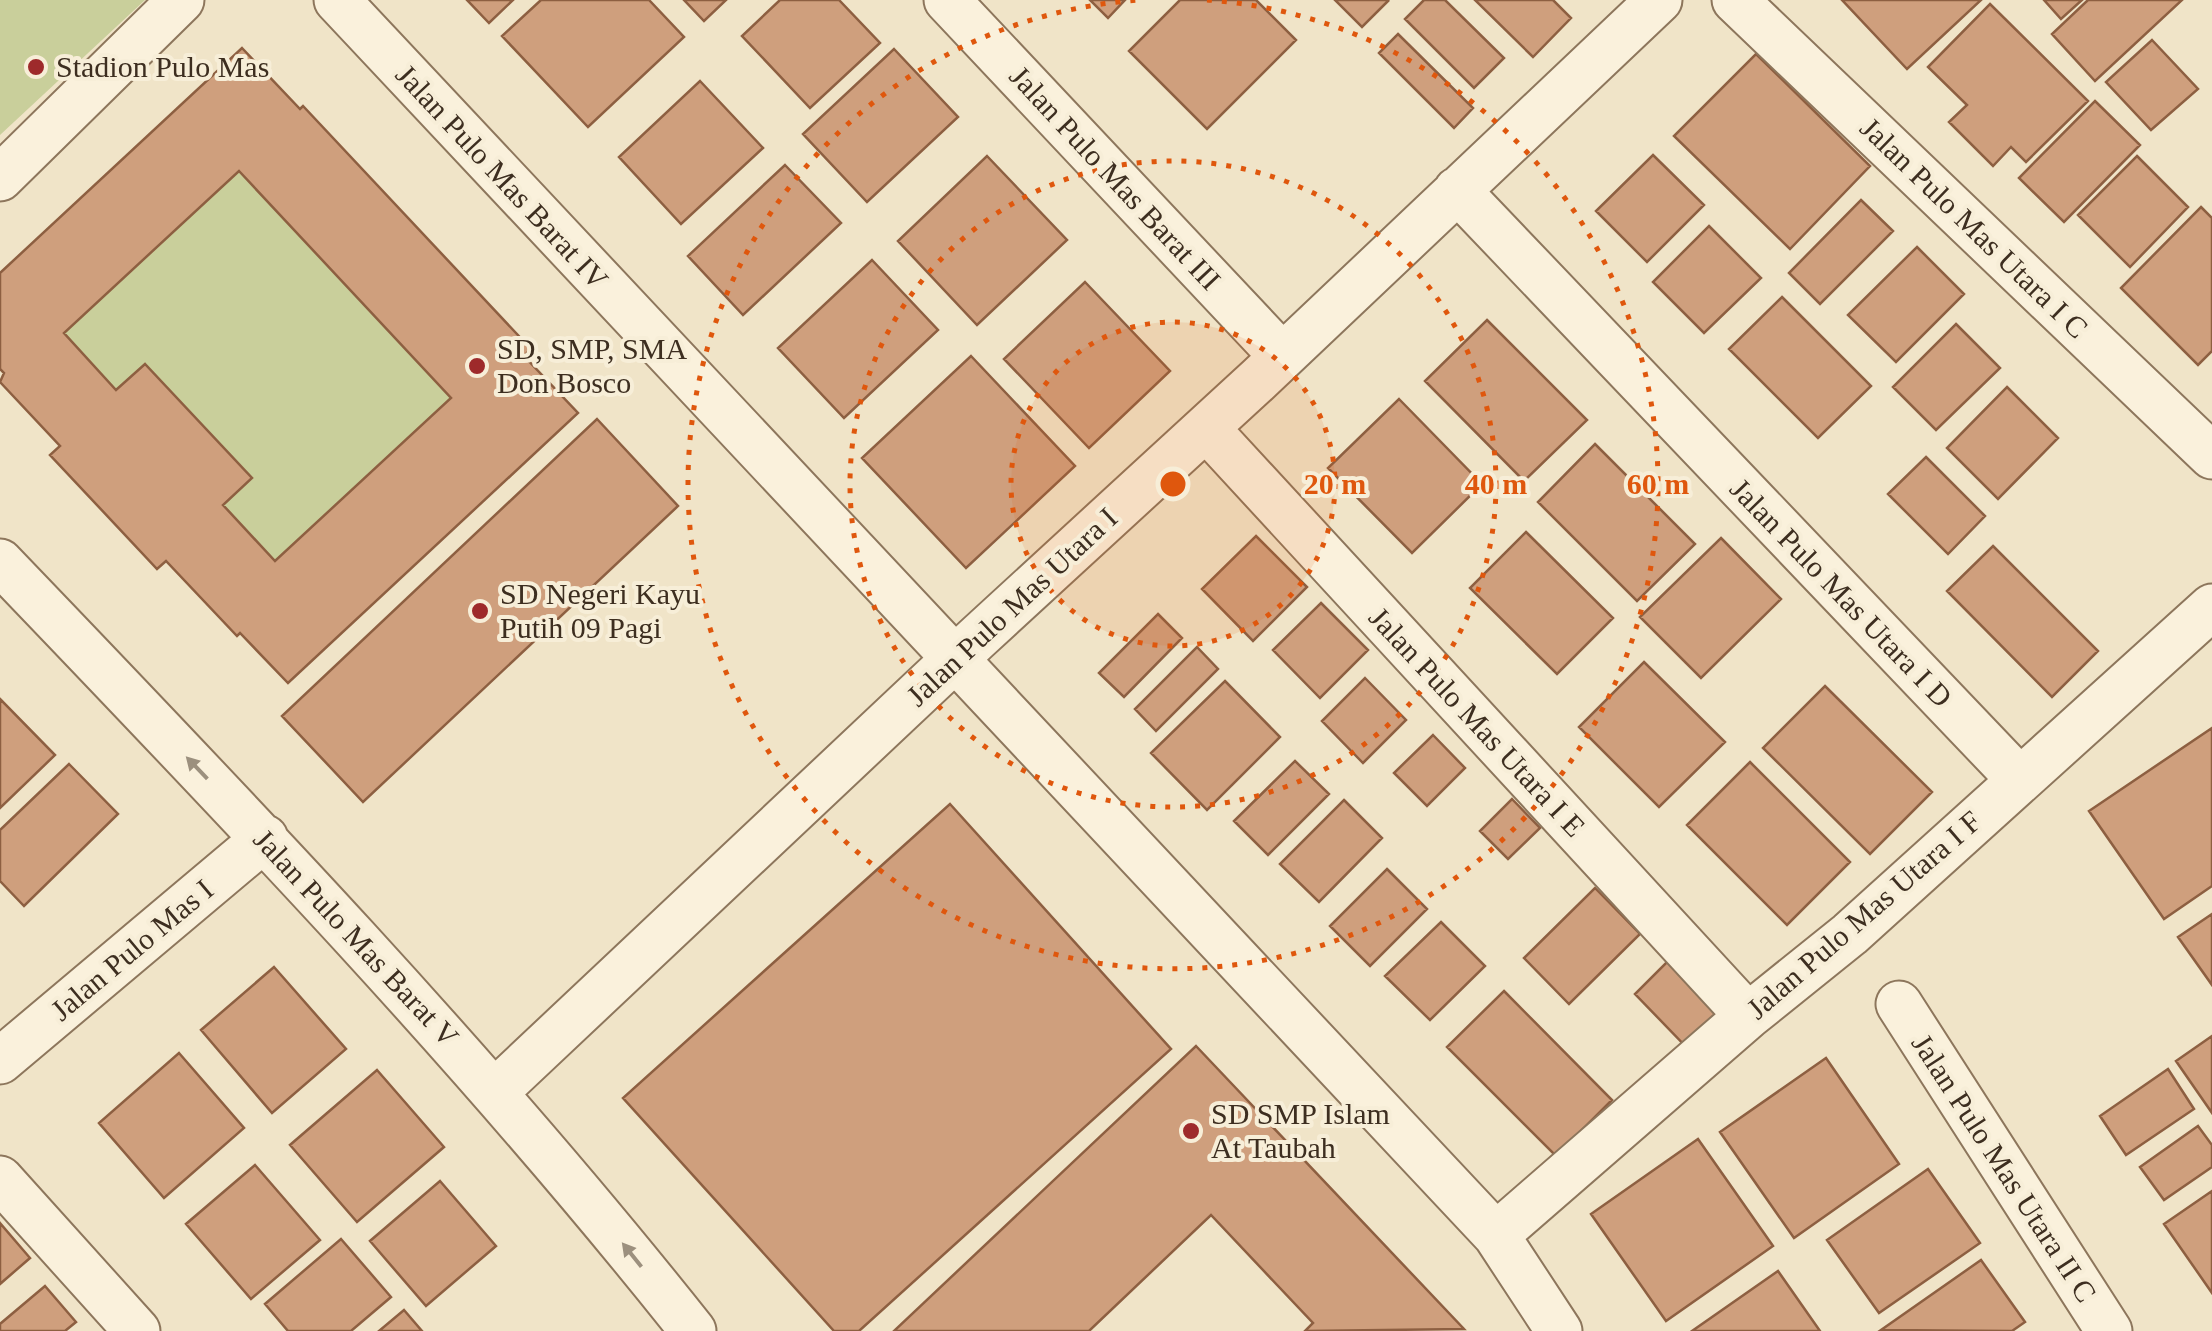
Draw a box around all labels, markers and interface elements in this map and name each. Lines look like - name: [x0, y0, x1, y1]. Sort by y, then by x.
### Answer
- place label: Stadion Pulo Mas: [56, 50, 269, 83]
- marker: Stadion Pulo Mas: [25, 56, 47, 78]
- street label: Jalan Pulo Mas Barat IV: [390, 58, 615, 296]
- street label: Jalan Pulo Mas Barat III: [1003, 59, 1227, 296]
- street label: Jalan Pulo Mas Utara I C: [1854, 111, 2095, 345]
- place label: SD, SMP, SMA Don Bosco: [497, 332, 687, 399]
- marker: SD, SMP, SMA Don Bosco: [466, 355, 488, 377]
- centre of rings: [1155, 466, 1191, 502]
- text: 20 m: [1304, 467, 1366, 500]
- text: 40 m: [1465, 467, 1527, 500]
- text: 60 m: [1627, 467, 1689, 500]
- street label: Jalan Pulo Mas Utara I D: [1724, 472, 1959, 713]
- street label: Jalan Pulo Mas Utara I: [900, 501, 1123, 712]
- place label: SD Negeri Kayu Putih 09 Pagi: [500, 577, 700, 644]
- marker: SD Negeri Kayu Putih 09 Pagi: [469, 600, 491, 622]
- street label: Jalan Pulo Mas Utara I E: [1363, 600, 1592, 843]
- one-way arrow: [186, 756, 209, 780]
- street label: Jalan Pulo Mas Utara I F: [1740, 804, 1987, 1025]
- street label: Jalan Pulo Mas Barat V: [247, 822, 466, 1053]
- street label: Jalan Pulo Mas I: [44, 872, 219, 1027]
- street label: Jalan Pulo Mas Utara II C: [1905, 1028, 2103, 1308]
- place label: SD SMP Islam At Taubah: [1211, 1097, 1390, 1164]
- marker: SD SMP Islam At Taubah: [1180, 1120, 1202, 1142]
- one-way arrow: [622, 1242, 643, 1267]

